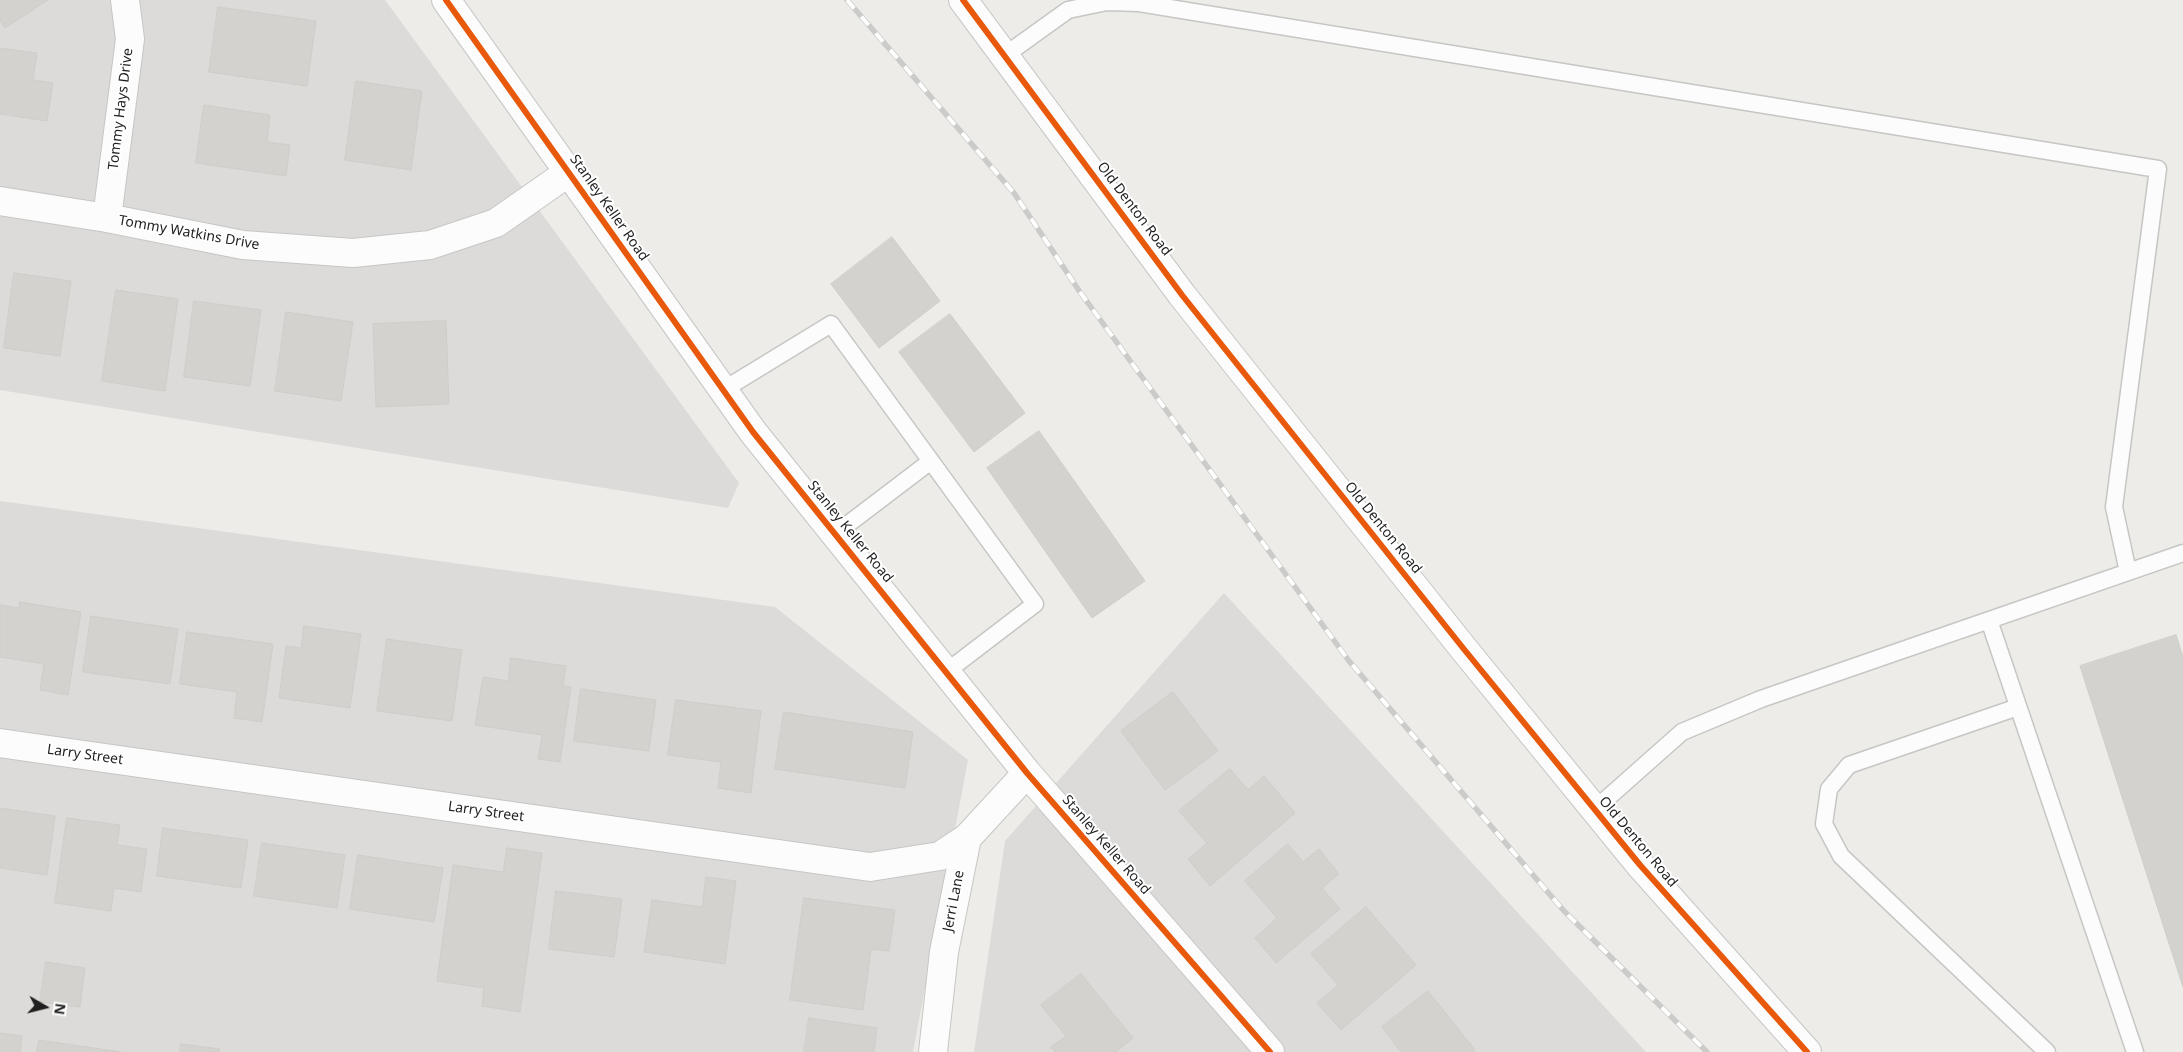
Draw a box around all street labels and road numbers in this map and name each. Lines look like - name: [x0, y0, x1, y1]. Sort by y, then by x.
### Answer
- street label: Tommy Hays Drive: [105, 47, 137, 171]
- street label: Stanley Keller Road: [566, 152, 652, 264]
- street label: Old Denton Road: [1093, 159, 1175, 259]
- street label: Tommy Watkins Drive: [117, 212, 261, 254]
- street label: Stanley Keller Road: [804, 478, 896, 586]
- street label: Old Denton Road: [1341, 479, 1425, 577]
- street label: Larry Street: [46, 741, 124, 769]
- street label: Stanley Keller Road: [1058, 792, 1154, 898]
- street label: Old Denton Road: [1595, 793, 1681, 891]
- street label: Larry Street: [447, 798, 525, 826]
- street label: Jerri Lane: [940, 869, 968, 933]

